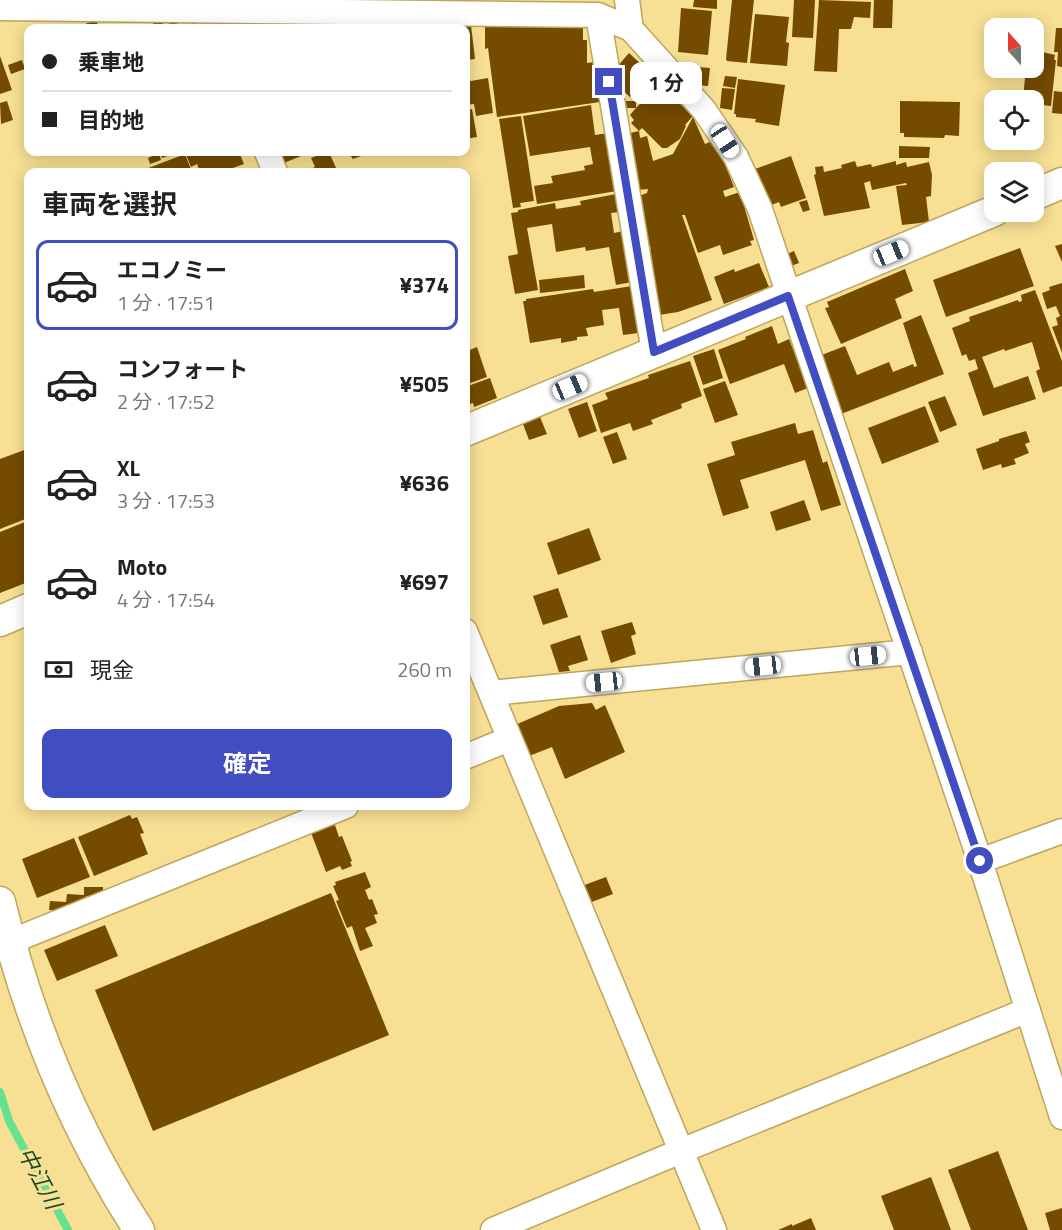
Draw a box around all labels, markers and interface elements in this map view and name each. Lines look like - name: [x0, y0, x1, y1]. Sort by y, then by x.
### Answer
- north arrow: [984, 18, 1044, 78]
- map controls: [984, 18, 1044, 222]
- text: 乗車地: [78, 45, 144, 79]
- callout: 1 分: [630, 61, 702, 103]
- text: 1 分: [648, 67, 684, 98]
- route end: [595, 68, 622, 95]
- button: locate: [984, 90, 1044, 150]
- text: 目的地: [78, 103, 144, 137]
- car: [708, 121, 742, 161]
- button: layers: [984, 162, 1044, 222]
- text: 車両を選択: [42, 183, 177, 224]
- car: [871, 238, 911, 268]
- text: エコノミー: [117, 253, 227, 287]
- icon: car: [45, 258, 99, 312]
- text: ¥374: [400, 268, 449, 302]
- text: 1 分 · 17:51: [117, 287, 215, 318]
- text: コンフォート: [117, 352, 248, 386]
- icon: car: [45, 357, 99, 411]
- text: ¥505: [400, 367, 449, 401]
- car: [550, 372, 590, 402]
- text: 2 分 · 17:52: [117, 386, 215, 417]
- text: XL: [117, 451, 140, 485]
- icon: car: [45, 456, 99, 510]
- text: ¥636: [400, 466, 449, 500]
- text: 3 分 · 17:53: [117, 485, 215, 516]
- text: Moto: [117, 550, 167, 584]
- icon: car: [45, 555, 99, 609]
- text: ¥697: [400, 565, 449, 599]
- text: 4 分 · 17:54: [117, 584, 215, 615]
- car: [849, 645, 887, 667]
- icon: cash: [42, 653, 75, 686]
- text: 現金: [90, 653, 134, 687]
- text: 260 m: [397, 654, 452, 685]
- car: [744, 655, 782, 677]
- car: [585, 671, 623, 693]
- button: 確定: [42, 729, 452, 798]
- route start: [966, 847, 993, 874]
- water label: 中江川: [9, 1141, 71, 1217]

